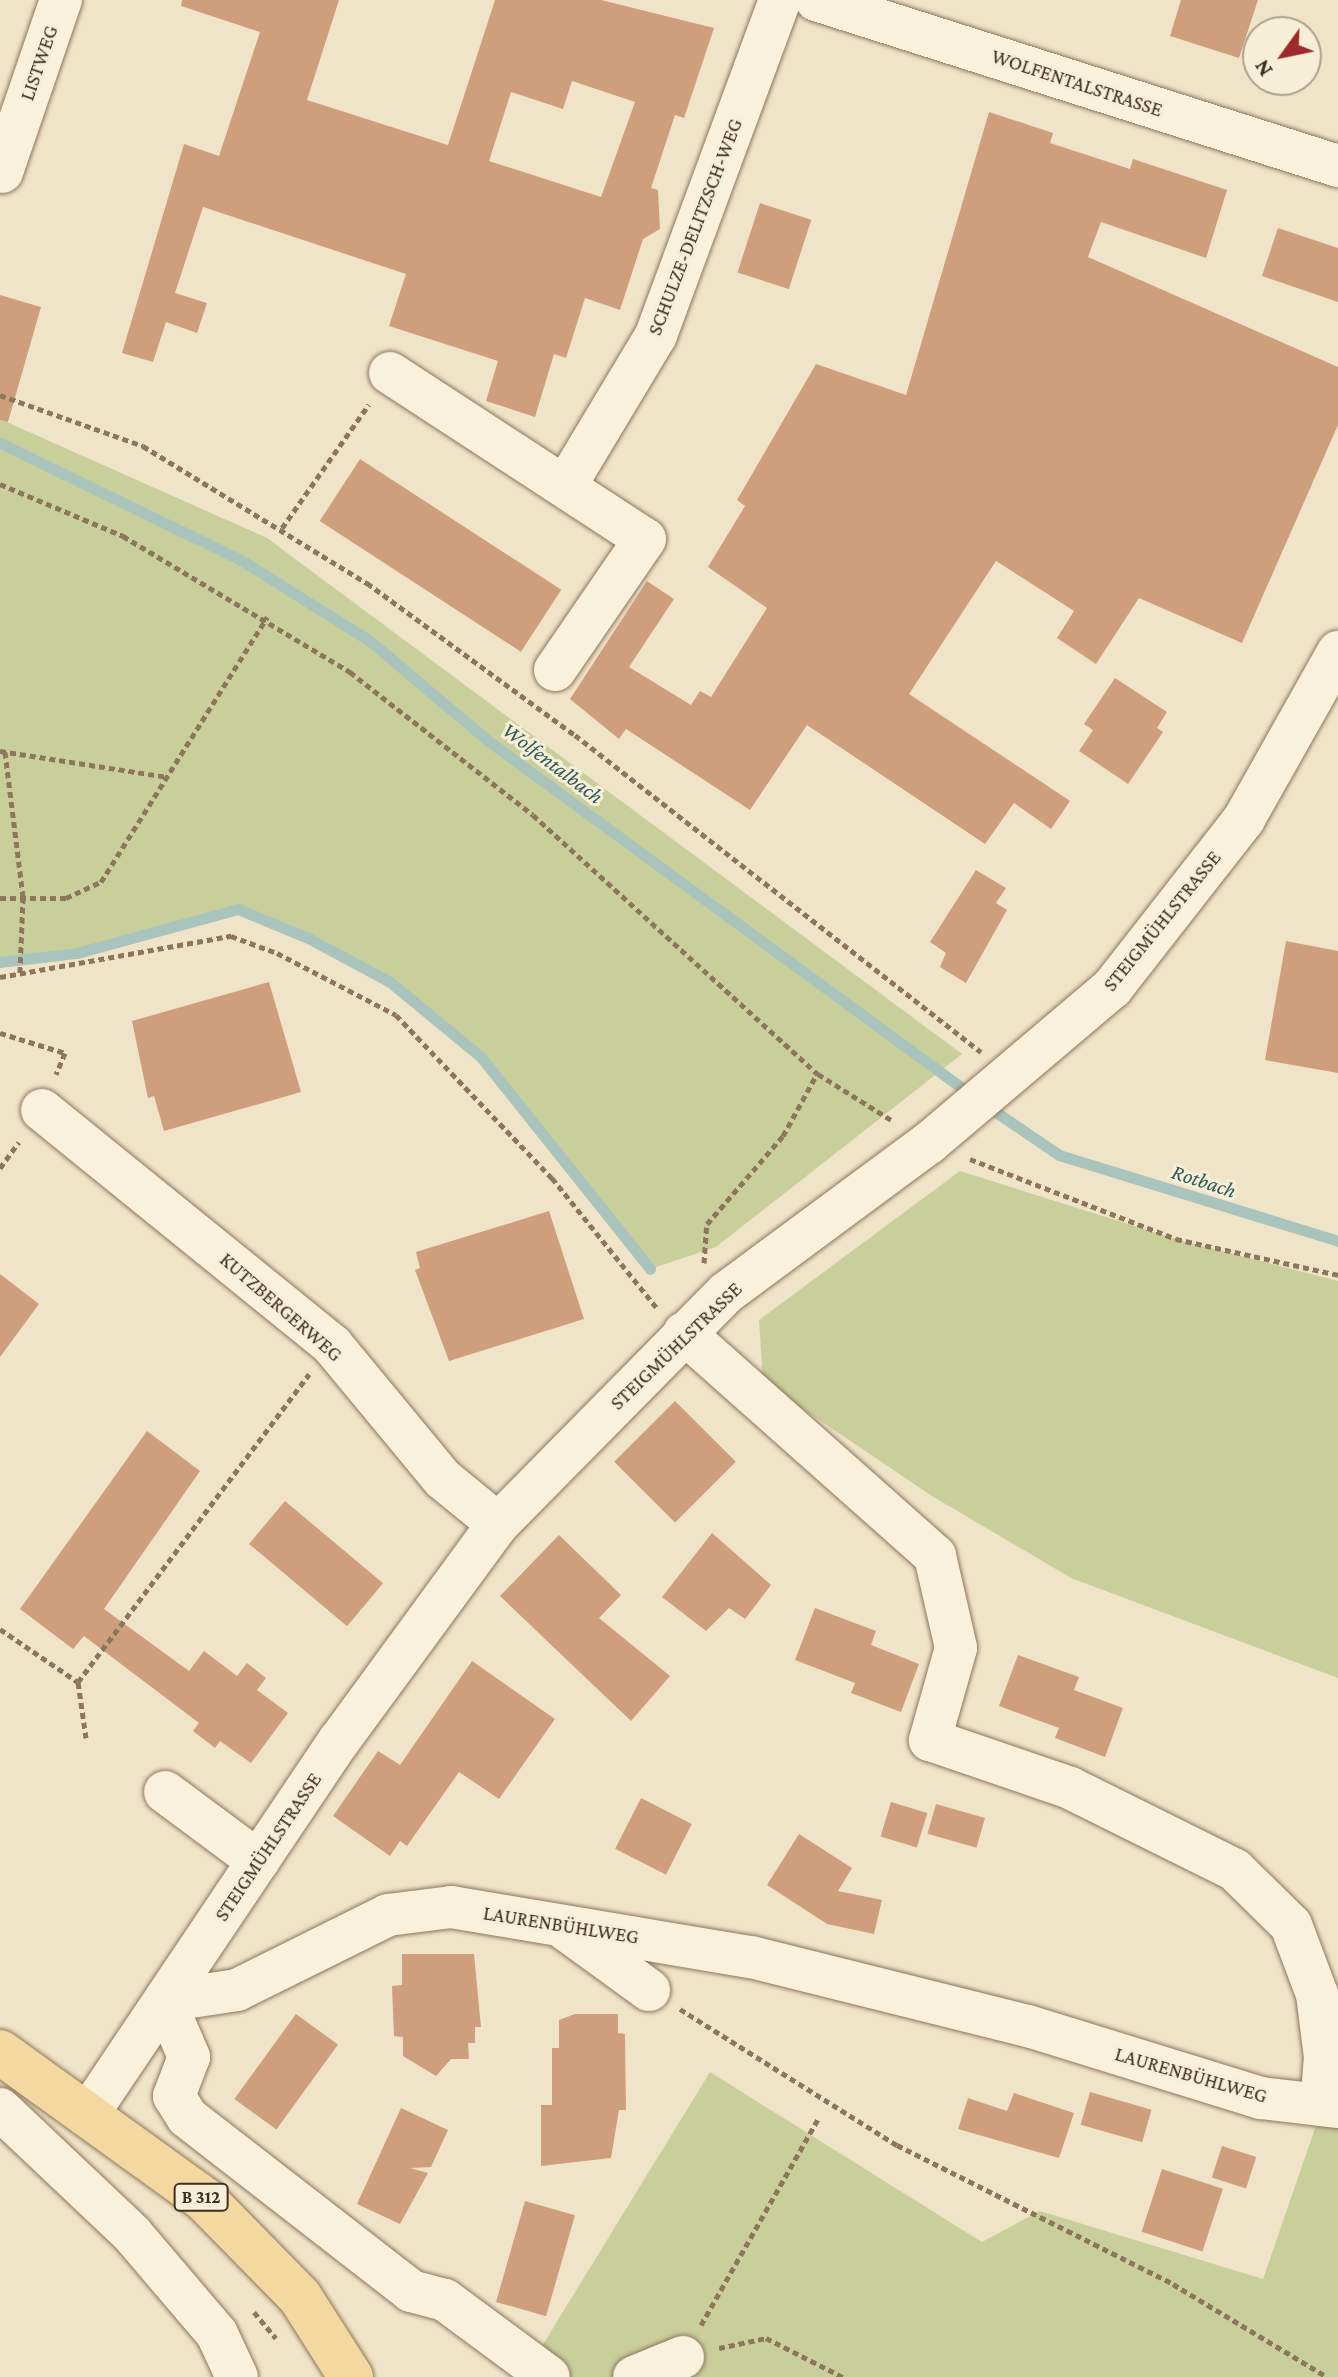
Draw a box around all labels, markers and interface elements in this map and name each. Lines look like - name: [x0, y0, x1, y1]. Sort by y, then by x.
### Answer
- north arrow: [1242, 16, 1322, 96]
- street label: LISTWEG: [15, 22, 63, 104]
- street label: WOLFENTALSTRASSE: [988, 44, 1166, 122]
- text: N: [1249, 55, 1278, 81]
- street label: SCHULZE-DELITZSCH-WEG: [643, 115, 747, 339]
- water label: Wolfentalbach: [497, 716, 609, 810]
- street label: STEIGMÜHLSTRASSE: [1098, 846, 1226, 996]
- water label: Rotbach: [1169, 1158, 1239, 1204]
- street label: KUTZBERGERWEG: [215, 1247, 347, 1367]
- street label: STEIGMÜHLSTRASSE: [605, 1277, 747, 1415]
- street label: STEIGMÜHLSTRASSE: [209, 1768, 327, 1926]
- street label: LAURENBÜHLWEG: [482, 1901, 640, 1949]
- street label: LAURENBÜHLWEG: [1112, 2042, 1270, 2108]
- road number: B 312: [173, 2183, 229, 2211]

